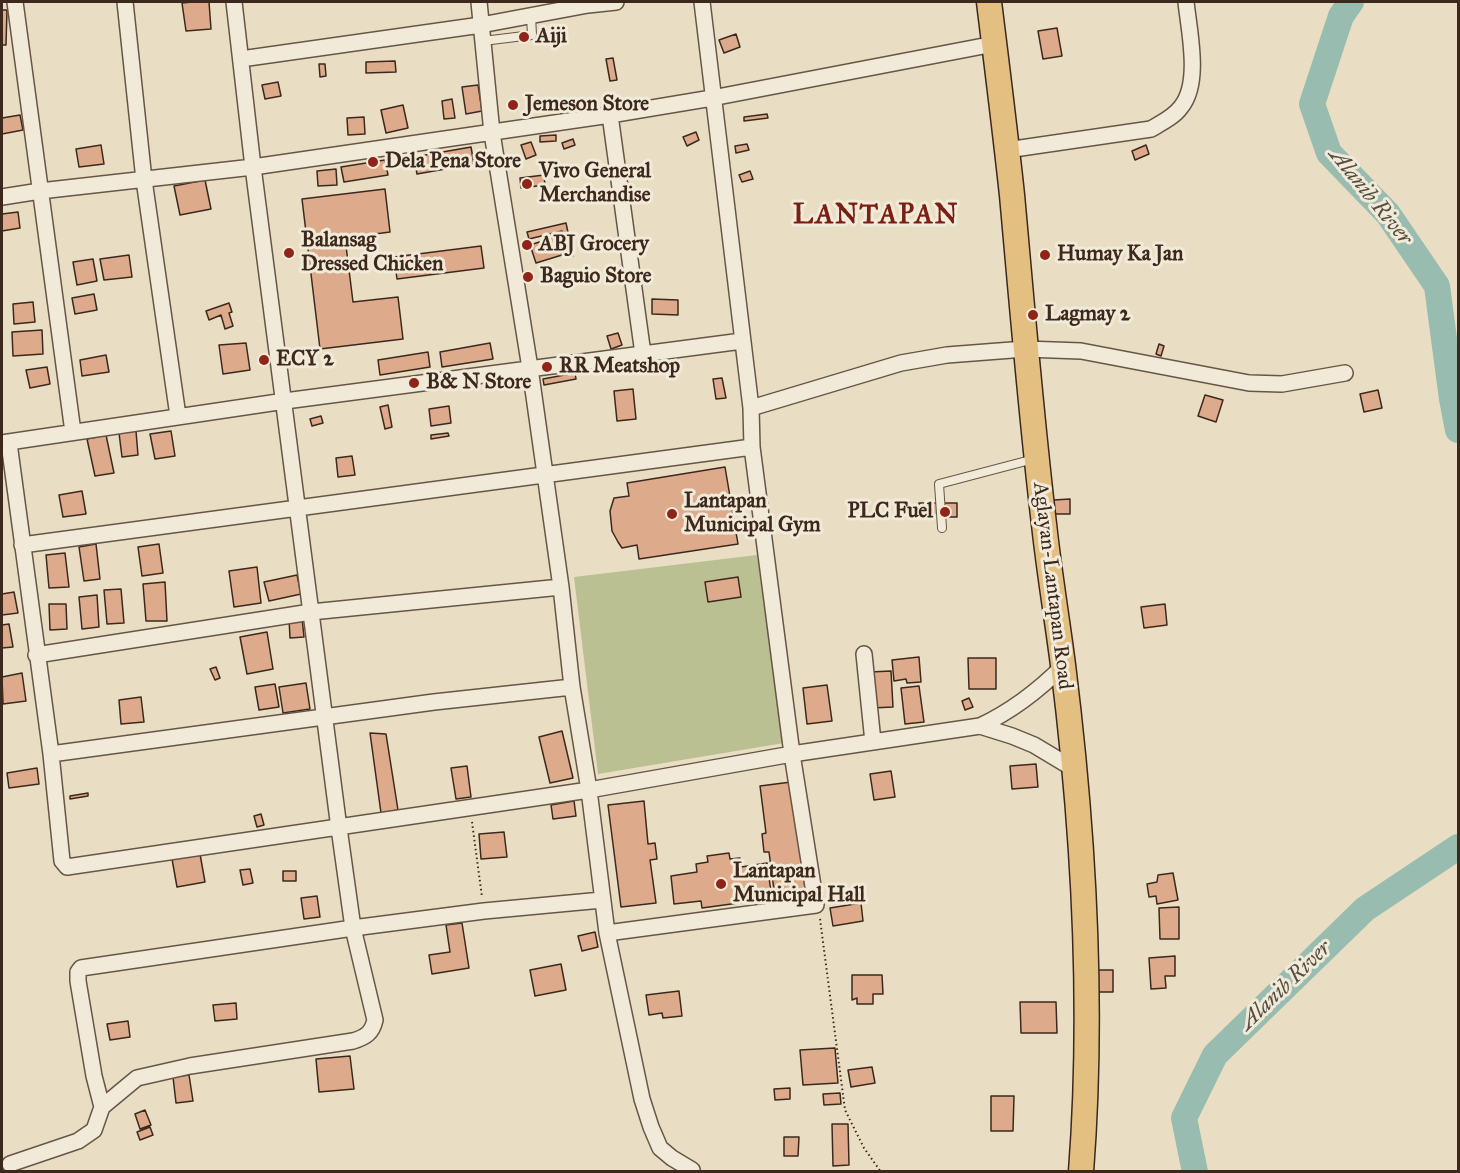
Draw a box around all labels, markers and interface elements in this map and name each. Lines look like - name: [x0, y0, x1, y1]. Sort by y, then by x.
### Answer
- place label: Aiji: [536, 24, 567, 50]
- marker: Aiji: [517, 30, 531, 44]
- place label: Jemeson Store: [525, 92, 649, 118]
- marker: Jemeson Store: [506, 98, 520, 112]
- water label: Alanib River: [1323, 143, 1417, 251]
- place label: Dela Pena Store: [385, 149, 521, 175]
- marker: Dela Pena Store: [366, 155, 380, 169]
- place label: Vivo General Merchandise: [539, 159, 651, 209]
- marker: Vivo General Merchandise: [520, 177, 534, 191]
- district label: LANTAPAN: [793, 200, 959, 232]
- place label: Balansag Dressed Chicken: [301, 228, 443, 278]
- place label: ABJ Grocery: [539, 232, 649, 258]
- marker: ABJ Grocery: [520, 238, 534, 252]
- place label: Humay Ka Jan: [1057, 242, 1183, 268]
- marker: Balansag Dressed Chicken: [282, 246, 296, 260]
- marker: Humay Ka Jan: [1038, 248, 1052, 262]
- place label: Baguio Store: [540, 264, 652, 290]
- marker: Baguio Store: [521, 270, 535, 284]
- place label: Lagmay 2: [1045, 302, 1130, 328]
- marker: Lagmay 2: [1026, 308, 1040, 322]
- place label: ECY 2: [276, 347, 334, 373]
- marker: ECY 2: [257, 353, 271, 367]
- place label: RR Meatshop: [559, 354, 680, 380]
- marker: RR Meatshop: [540, 360, 554, 374]
- place label: B& N Store: [426, 370, 531, 396]
- marker: B& N Store: [407, 376, 421, 390]
- street label: Aglayan-Lantapan Road: [1027, 481, 1077, 691]
- place label: Lantapan Municipal Gym: [684, 489, 821, 539]
- place label: PLC Fuel: [848, 499, 933, 525]
- marker: PLC Fuel: [938, 505, 952, 519]
- marker: Lantapan Municipal Gym: [665, 507, 679, 521]
- place label: Lantapan Municipal Hall: [733, 859, 865, 909]
- marker: Lantapan Municipal Hall: [714, 877, 728, 891]
- water label: Alanib River: [1235, 936, 1337, 1036]

